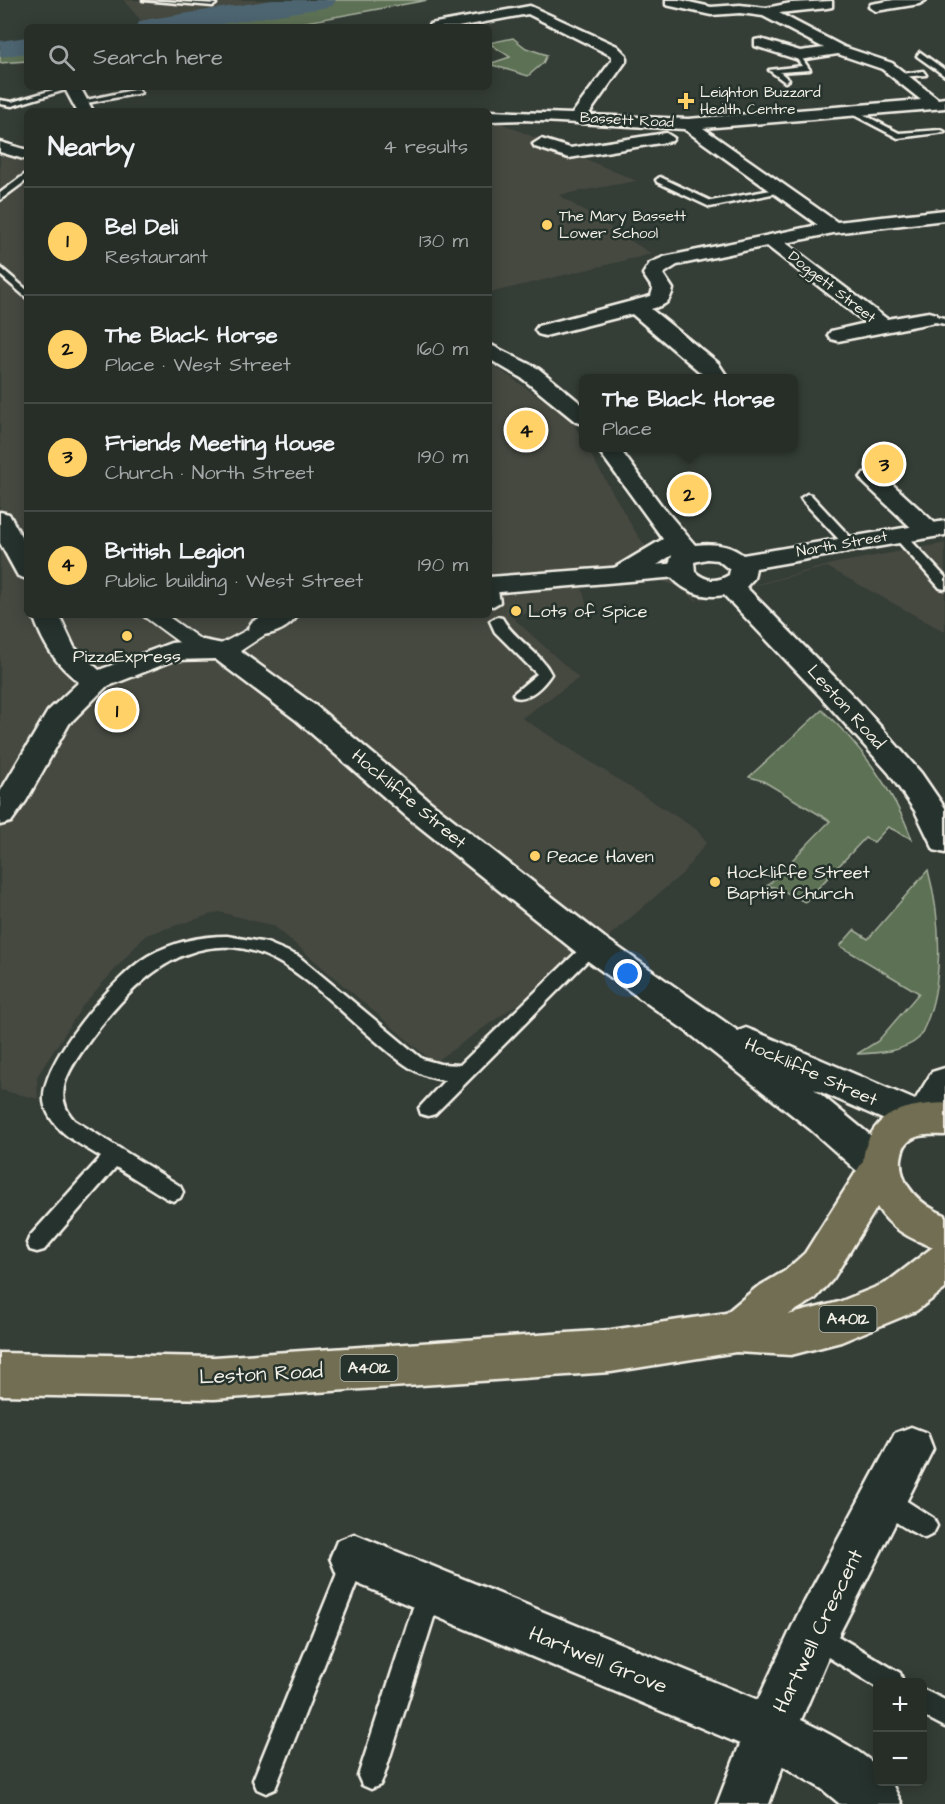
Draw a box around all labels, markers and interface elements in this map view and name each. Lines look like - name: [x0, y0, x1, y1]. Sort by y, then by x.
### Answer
- search box: [24, 24, 492, 90]
- icon: search: [45, 41, 78, 74]
- text: Search here: [93, 42, 223, 73]
- place label: Leighton Buzzard Health Centre: [700, 82, 821, 120]
- marker: Leighton Buzzard Health Centre: [677, 92, 695, 110]
- street label: Bassett Road: [579, 107, 675, 133]
- text: Nearby: [48, 129, 135, 165]
- text: 4 results: [383, 133, 468, 161]
- place label: The Mary Bassett Lower School: [559, 206, 686, 244]
- text: Bel Deli: [105, 212, 178, 243]
- marker: The Mary Bassett Lower School: [540, 218, 554, 232]
- text: 1: [66, 227, 69, 255]
- text: 130 m: [419, 227, 468, 255]
- text: Restaurant: [105, 243, 208, 271]
- street label: Doggett Street: [783, 246, 880, 329]
- text: The Black Horse: [105, 320, 278, 351]
- text: 2: [62, 335, 73, 363]
- text: 160 m: [417, 335, 468, 363]
- text: Place · West Street: [105, 351, 291, 379]
- popup: [579, 374, 798, 452]
- text: The Black Horse: [602, 384, 775, 415]
- pin: 4: [506, 408, 546, 452]
- text: Place: [602, 415, 652, 443]
- text: Friends Meeting House: [105, 428, 335, 459]
- pin: 3: [864, 442, 904, 486]
- text: 3: [62, 443, 73, 471]
- text: 190 m: [418, 443, 468, 471]
- text: Church · North Street: [105, 459, 314, 487]
- pin: 2: [670, 472, 708, 516]
- street label: North Street: [795, 526, 889, 562]
- text: British Legion: [105, 536, 244, 567]
- text: 4: [61, 551, 74, 579]
- text: 190 m: [418, 551, 468, 579]
- text: Public building · West Street: [105, 567, 363, 595]
- place label: Lots of Spice: [528, 599, 648, 624]
- marker: Lots of Spice: [509, 604, 523, 618]
- marker: PizzaExpress: [120, 629, 134, 643]
- place label: PizzaExpress: [73, 644, 181, 669]
- street label: Leston Road: [801, 659, 891, 755]
- pin: 1: [98, 688, 136, 732]
- street label: Hockliffe Street: [346, 744, 472, 855]
- place label: Peace Haven: [547, 844, 654, 869]
- marker: Peace Haven: [528, 849, 542, 863]
- place label: Hockliffe Street Baptist Church: [727, 860, 871, 906]
- marker: Hockliffe Street Baptist Church: [708, 875, 722, 889]
- your location: [613, 959, 642, 988]
- street label: Hockliffe Street: [741, 1032, 882, 1113]
- road number: A4012: [820, 1306, 876, 1332]
- road number: A4012: [340, 1355, 398, 1381]
- street label: Leston Road: [198, 1356, 324, 1392]
- street label: Hartwell Crescent: [766, 1544, 870, 1718]
- street label: Hartwell Grove: [524, 1619, 672, 1701]
- map controls: [873, 1678, 927, 1786]
- button: +: [873, 1678, 927, 1732]
- button: −: [873, 1732, 927, 1786]

